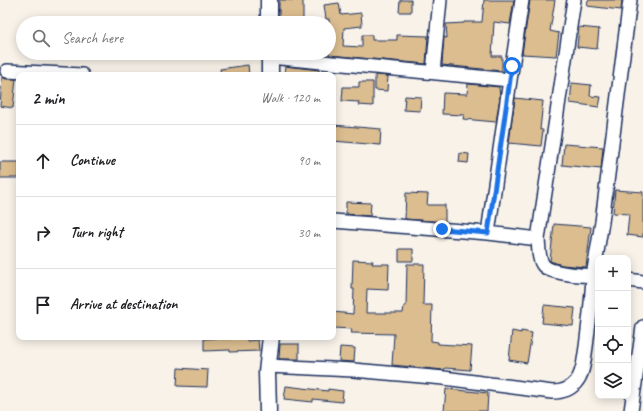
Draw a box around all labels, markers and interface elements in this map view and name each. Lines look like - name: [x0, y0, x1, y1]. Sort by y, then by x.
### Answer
- search box: [16, 16, 336, 60]
- icon: search: [30, 27, 52, 49]
- text: Search here: [62, 29, 123, 48]
- route start: [503, 57, 521, 75]
- text: 2 min: [32, 88, 65, 109]
- text: Walk · 120 m: [261, 90, 320, 106]
- icon: ahead: [32, 150, 54, 172]
- text: Continue: [70, 151, 115, 170]
- text: 90 m: [298, 153, 320, 169]
- route end: [433, 220, 451, 238]
- icon: right: [32, 222, 54, 244]
- text: Turn right: [70, 223, 123, 242]
- text: 30 m: [298, 225, 320, 241]
- map controls: [595, 255, 631, 399]
- button: +: [595, 255, 631, 291]
- button: −: [595, 291, 631, 327]
- icon: arrive: [32, 294, 54, 316]
- text: Arrive at destination: [70, 295, 177, 314]
- button: locate: [595, 327, 631, 363]
- button: layers: [595, 363, 631, 399]

